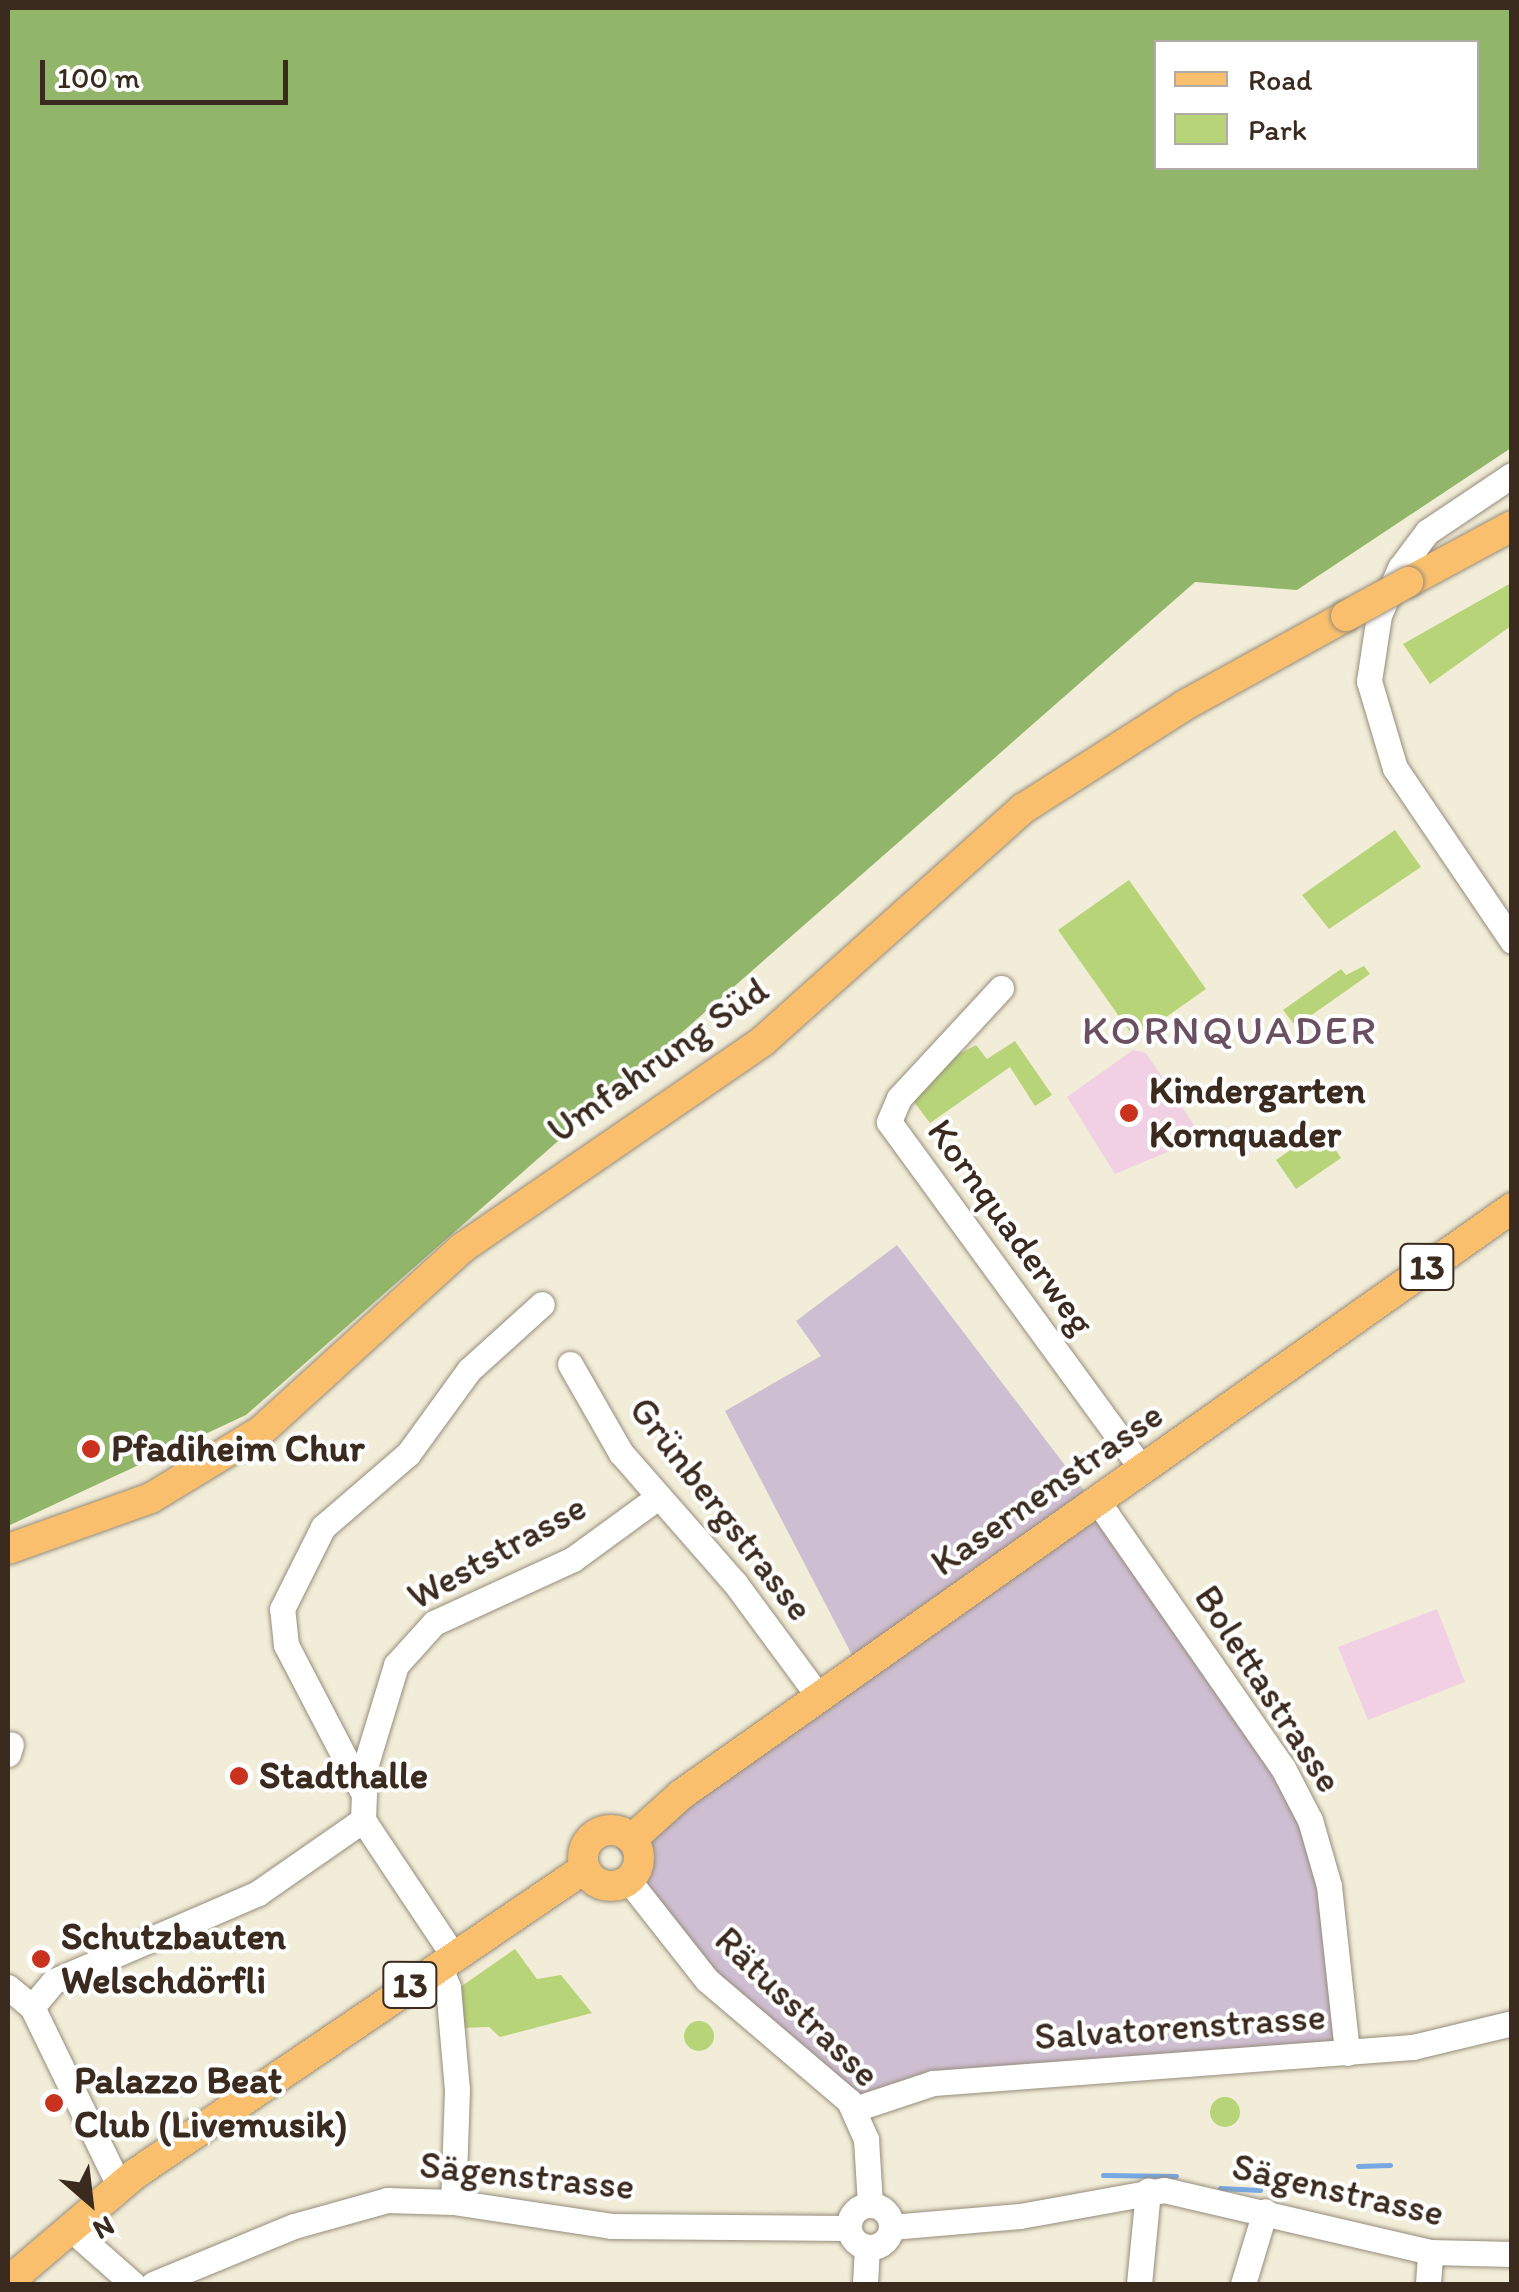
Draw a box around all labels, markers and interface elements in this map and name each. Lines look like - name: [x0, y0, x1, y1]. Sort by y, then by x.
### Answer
- scale bar: [45, 40, 292, 102]
- legend: [1154, 40, 1479, 170]
- text: 100 m: [57, 59, 140, 96]
- text: Road: [1248, 61, 1313, 98]
- text: Park: [1248, 111, 1307, 148]
- street label: Umfahrung Süd: [539, 967, 777, 1153]
- district label: KORNQUADER: [1082, 1005, 1378, 1055]
- place label: Kindergarten Kornquader: [1149, 1068, 1365, 1158]
- marker: Kindergarten Kornquader: [1118, 1102, 1140, 1124]
- street label: Kornquaderweg: [917, 1110, 1105, 1344]
- road number: 13: [1397, 1237, 1457, 1297]
- street label: Grünbergstrasse: [619, 1388, 823, 1630]
- street label: Kasernenstrasse: [922, 1392, 1172, 1586]
- place label: Pfadiheim Chur: [111, 1426, 365, 1472]
- marker: Pfadiheim Chur: [80, 1438, 102, 1460]
- street label: Weststrasse: [400, 1484, 594, 1620]
- street label: Bolettastrasse: [1184, 1577, 1352, 1801]
- place label: Stadthalle: [259, 1753, 428, 1799]
- marker: Stadthalle: [228, 1765, 250, 1787]
- place label: Schutzbauten Welschdörfli: [61, 1914, 286, 2004]
- street label: Rätusstrasse: [705, 1917, 889, 2097]
- marker: Schutzbauten Welschdörfli: [30, 1948, 52, 1970]
- road number: 13: [380, 1955, 440, 2015]
- street label: Salvatorenstrasse: [1033, 1994, 1327, 2060]
- place label: Palazzo Beat Club (Livemusik): [74, 2058, 346, 2148]
- marker: Palazzo Beat Club (Livemusik): [43, 2092, 65, 2114]
- street label: Sägenstrasse: [417, 2142, 637, 2210]
- street label: Sägenstrasse: [1228, 2144, 1448, 2236]
- north arrow: [40, 2152, 140, 2252]
- text: N: [88, 2209, 120, 2248]

